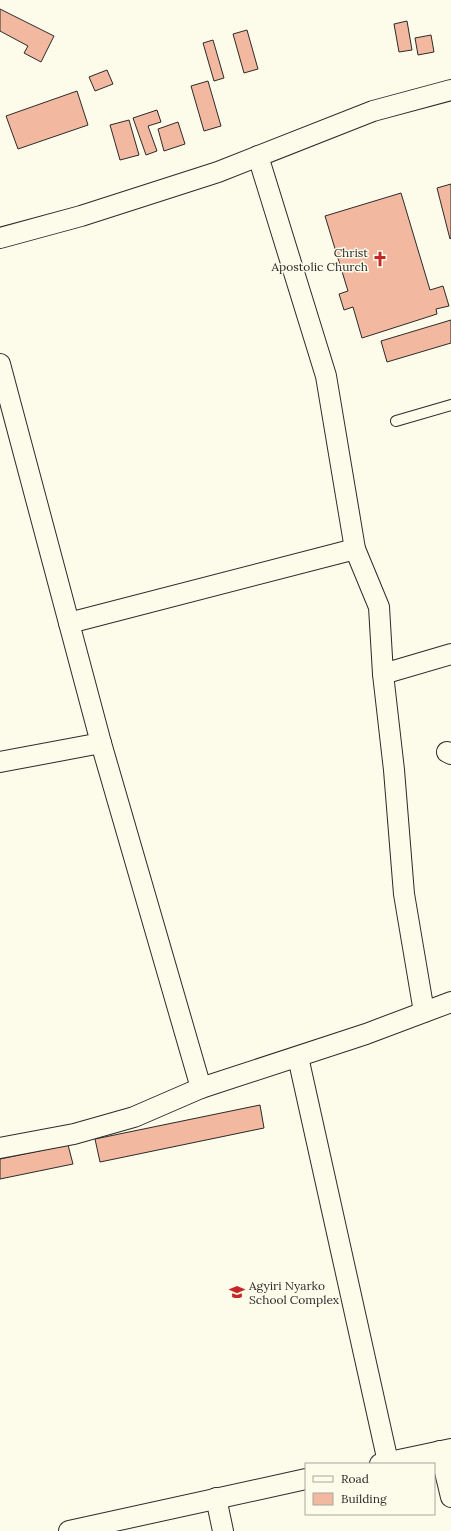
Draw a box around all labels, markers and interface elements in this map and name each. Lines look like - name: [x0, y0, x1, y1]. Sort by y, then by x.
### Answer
- place label: Christ Apostolic Church: [270, 245, 368, 274]
- church icon: Christ Apostolic Church: [371, 250, 389, 268]
- place label: Agyiri Nyarko School Complex: [248, 1278, 340, 1307]
- school or university icon: Agyiri Nyarko School Complex: [228, 1283, 246, 1301]
- legend: [305, 1463, 435, 1515]
- text: Road: [341, 1471, 369, 1486]
- text: Building: [341, 1491, 387, 1506]

